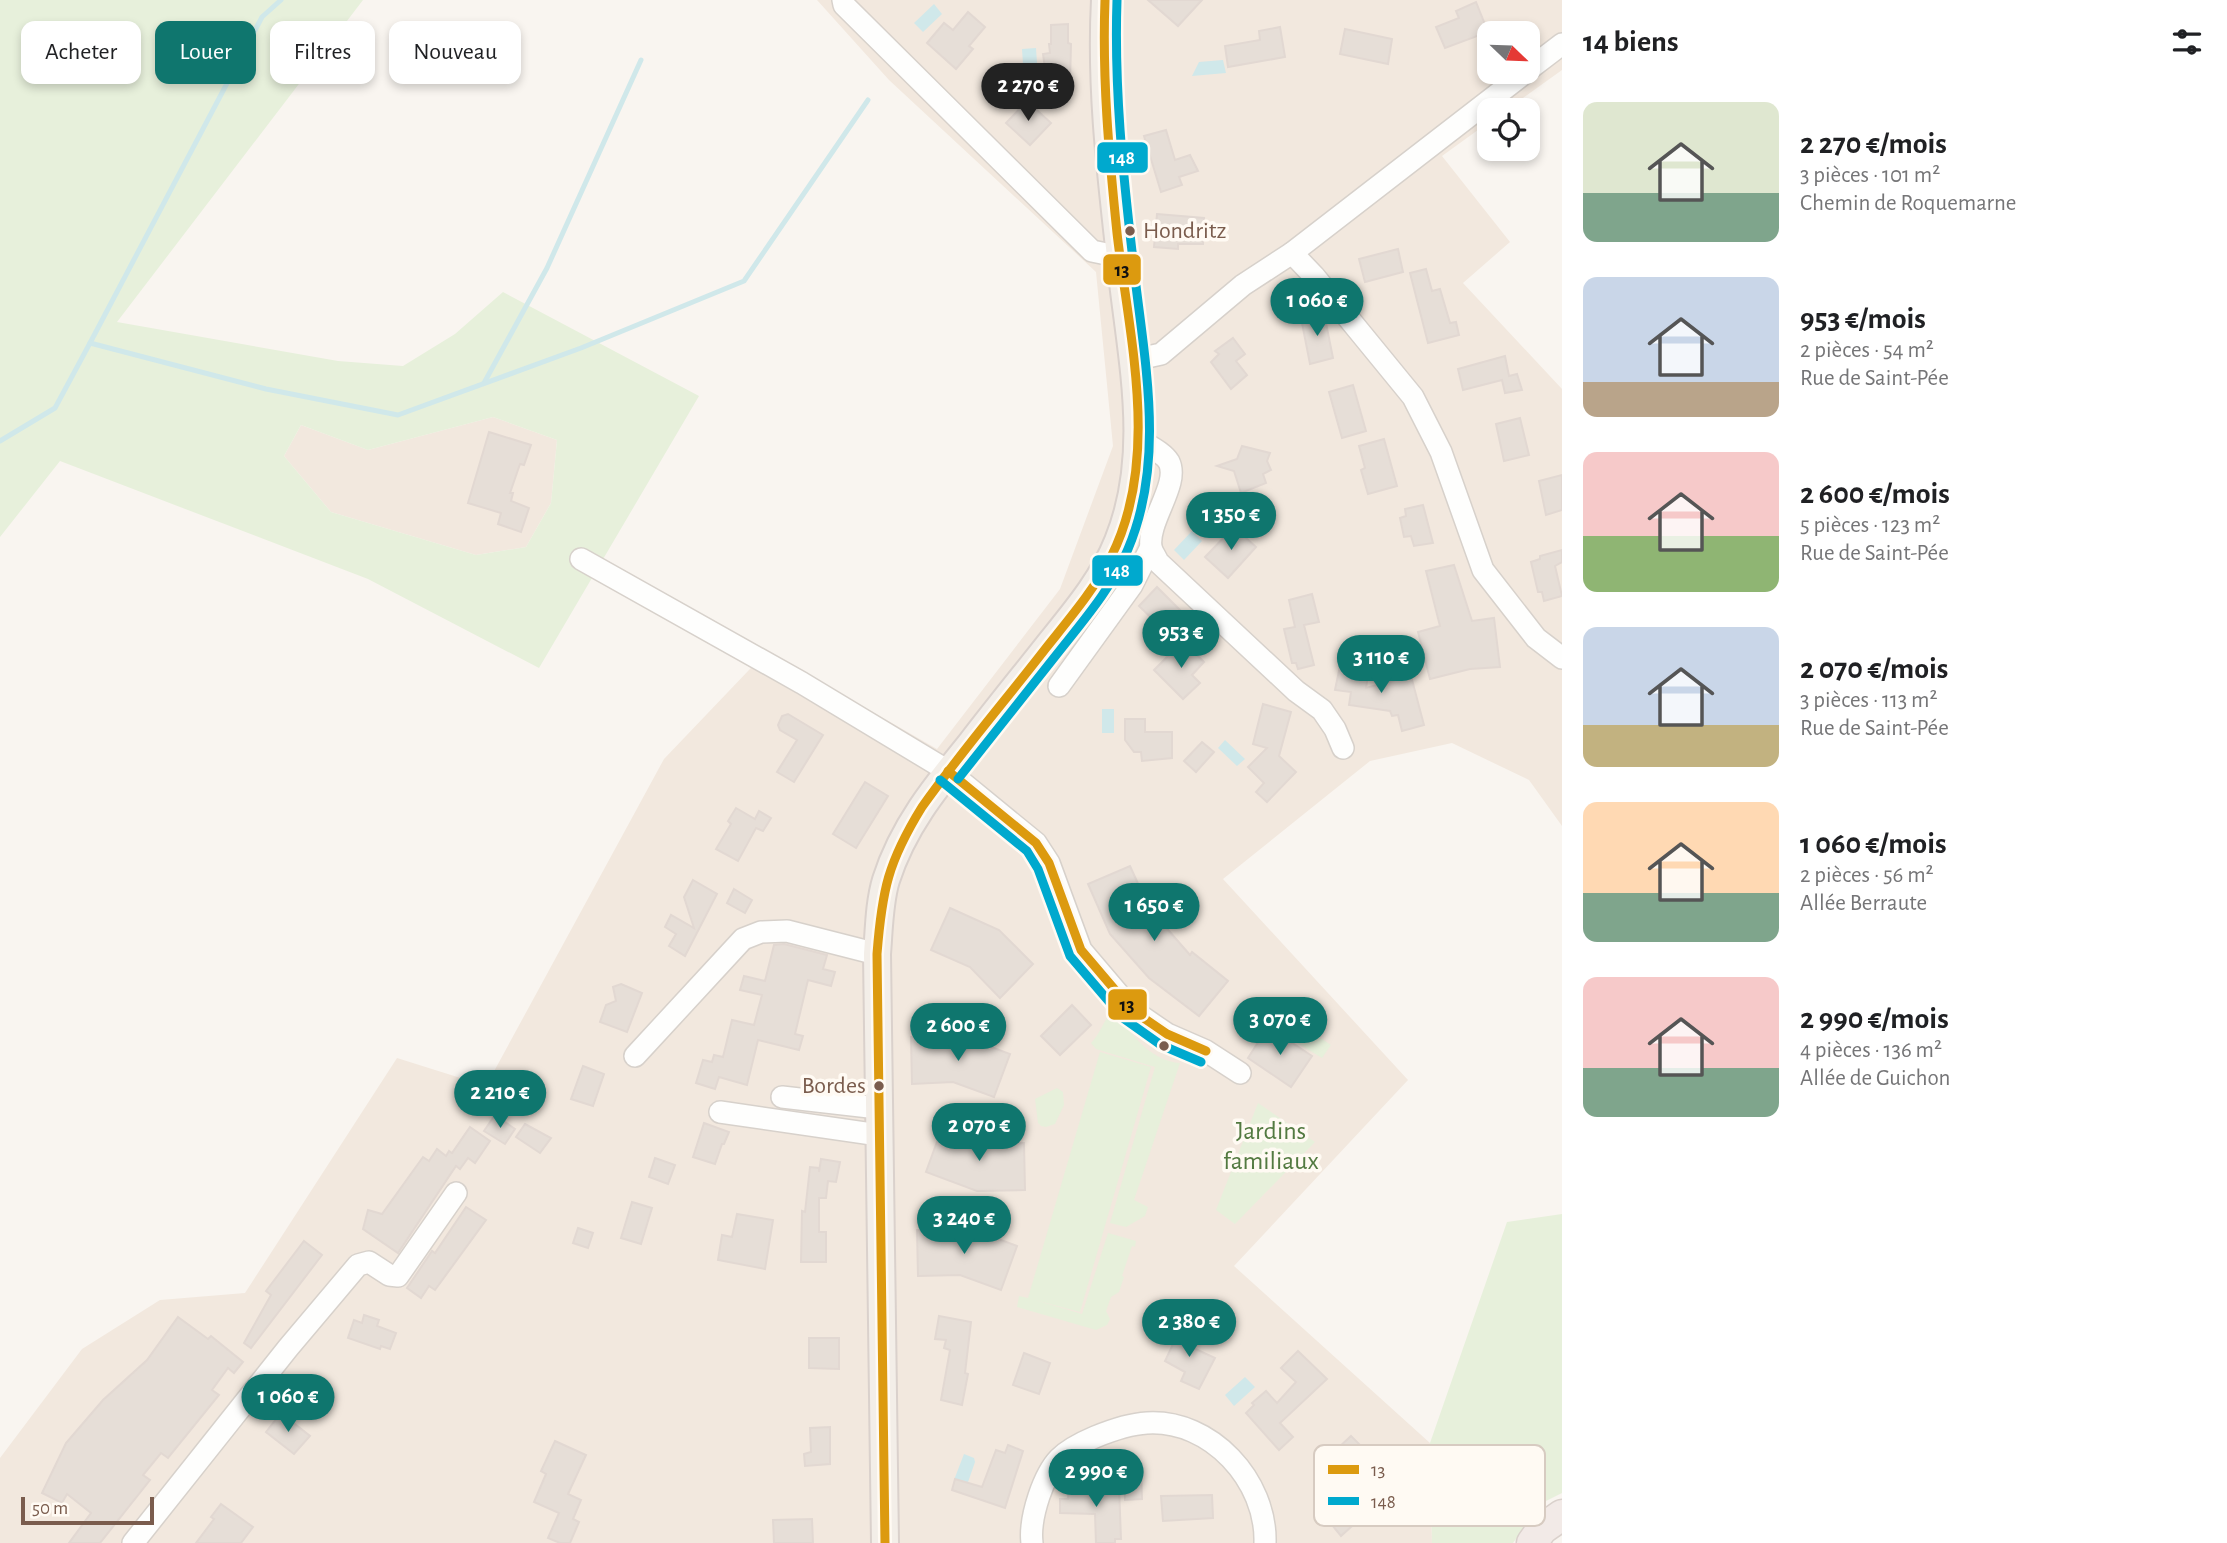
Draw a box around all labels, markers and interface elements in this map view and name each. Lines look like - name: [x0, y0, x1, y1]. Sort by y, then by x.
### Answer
- chip: Acheter: [21, 21, 141, 84]
- chip: Louer: [155, 21, 256, 84]
- chip: Filtres: [270, 21, 375, 84]
- chip: Nouveau: [389, 21, 521, 84]
- north arrow: [1477, 21, 1540, 84]
- map controls: [1477, 21, 1540, 161]
- icon: filters: [2168, 23, 2206, 61]
- text: 14 biens: [1583, 27, 1679, 57]
- pin: 2 270 €: [963, 64, 1093, 123]
- text: 2 270 €: [997, 74, 1059, 97]
- button: locate: [1477, 98, 1540, 161]
- text: 2 270 €/mois: [1800, 129, 1947, 159]
- icon: home: [1639, 130, 1723, 214]
- line badge: 148: [1096, 141, 1149, 174]
- text: 148: [1109, 149, 1135, 168]
- text: 3 pièces · 101 m²: [1800, 164, 1940, 187]
- text: Chemin de Roquemarne: [1800, 192, 2016, 215]
- place label: Hondritz: [1143, 219, 1227, 243]
- marker: Hondritz: [1123, 224, 1137, 238]
- line badge: 13: [1102, 253, 1142, 286]
- text: 13: [1114, 261, 1130, 280]
- pin: 1 060 €: [1252, 278, 1382, 338]
- text: 1 060 €: [1286, 289, 1348, 312]
- text: 953 €/mois: [1800, 304, 1926, 334]
- icon: home: [1639, 305, 1723, 389]
- text: 2 pièces · 54 m²: [1800, 339, 1934, 362]
- text: Rue de Saint-Pée: [1800, 367, 1949, 390]
- text: 2 600 €/mois: [1800, 479, 1950, 509]
- icon: home: [1639, 480, 1723, 564]
- pin: 1 350 €: [1166, 492, 1296, 552]
- text: 1 350 €: [1202, 503, 1260, 526]
- text: 5 pièces · 123 m²: [1800, 514, 1940, 537]
- text: Rue de Saint-Pée: [1800, 542, 1949, 565]
- line badge: 148: [1091, 554, 1144, 587]
- text: 148: [1104, 562, 1130, 581]
- pin: 953 €: [1132, 610, 1230, 670]
- text: 953 €: [1158, 621, 1204, 644]
- pin: 3 110 €: [1316, 636, 1446, 695]
- text: 3 110 €: [1353, 646, 1409, 669]
- text: 2 070 €/mois: [1800, 654, 1948, 684]
- icon: home: [1639, 655, 1723, 739]
- text: 3 pièces · 113 m²: [1800, 689, 1938, 712]
- text: Rue de Saint-Pée: [1800, 717, 1949, 740]
- text: 1 060 €/mois: [1800, 829, 1947, 859]
- icon: home: [1639, 830, 1723, 914]
- text: 2 pièces · 56 m²: [1800, 864, 1934, 887]
- pin: 1 650 €: [1089, 884, 1219, 943]
- text: Allée Berraute: [1800, 892, 1927, 915]
- text: 1 650 €: [1125, 894, 1184, 917]
- line badge: 13: [1107, 988, 1148, 1021]
- text: 13: [1119, 996, 1135, 1015]
- pin: 3 070 €: [1215, 998, 1345, 1057]
- pin: 2 600 €: [893, 1004, 1023, 1063]
- text: 2 990 €/mois: [1800, 1004, 1949, 1034]
- icon: home: [1639, 1005, 1723, 1089]
- text: 3 070 €: [1249, 1008, 1311, 1031]
- text: 2 600 €: [926, 1014, 990, 1037]
- unlabelled marker: [1157, 1039, 1171, 1053]
- text: 4 pièces · 136 m²: [1800, 1039, 1942, 1062]
- text: Allée de Guichon: [1800, 1067, 1950, 1090]
- pin: 2 210 €: [435, 1070, 565, 1130]
- place label: Bordes: [802, 1074, 866, 1098]
- marker: Bordes: [872, 1079, 886, 1093]
- text: 2 210 €: [470, 1081, 530, 1104]
- pin: 2 070 €: [914, 1104, 1044, 1163]
- text: 2 070 €: [948, 1114, 1010, 1137]
- park label: Jardins familiaux: [1223, 1118, 1319, 1174]
- pin: 3 240 €: [899, 1196, 1029, 1256]
- text: 3 240 €: [933, 1207, 995, 1230]
- pin: 2 380 €: [1124, 1300, 1254, 1359]
- text: 2 380 €: [1158, 1310, 1220, 1333]
- pin: 1 060 €: [223, 1374, 353, 1434]
- text: 1 060 €: [257, 1385, 319, 1408]
- legend: [1314, 1445, 1545, 1526]
- pin: 2 990 €: [1031, 1450, 1161, 1509]
- text: 2 990 €: [1065, 1460, 1127, 1483]
- text: 13: [1371, 1461, 1385, 1480]
- text: 148: [1371, 1493, 1396, 1512]
- scale bar: [21, 1494, 154, 1526]
- text: 50 m: [32, 1499, 68, 1518]

